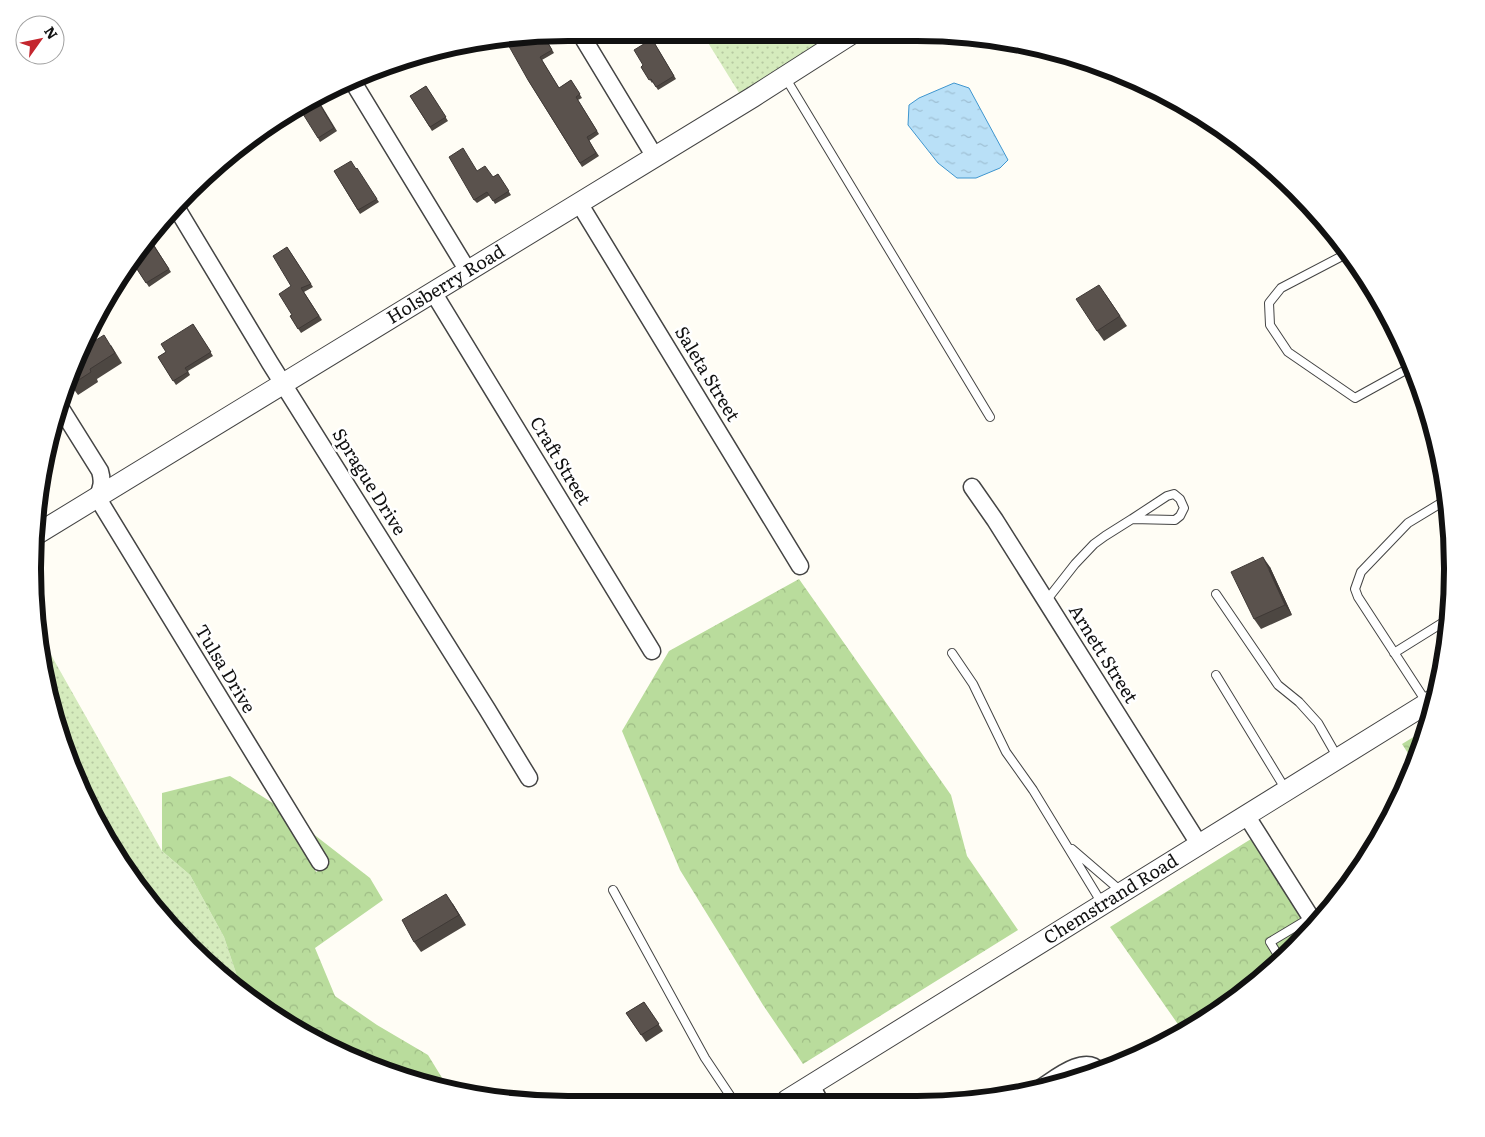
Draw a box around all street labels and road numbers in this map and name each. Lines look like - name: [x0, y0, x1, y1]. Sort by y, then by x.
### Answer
- street label: Holsberry Road: [381, 237, 509, 330]
- street label: Saleta Street: [669, 320, 748, 427]
- street label: Craft Street: [524, 411, 599, 510]
- street label: Sprague Drive: [327, 422, 414, 540]
- street label: Arnett Street: [1063, 599, 1146, 708]
- street label: Tulsa Drive: [189, 619, 263, 718]
- street label: Chemstrand Road: [1038, 846, 1183, 950]

